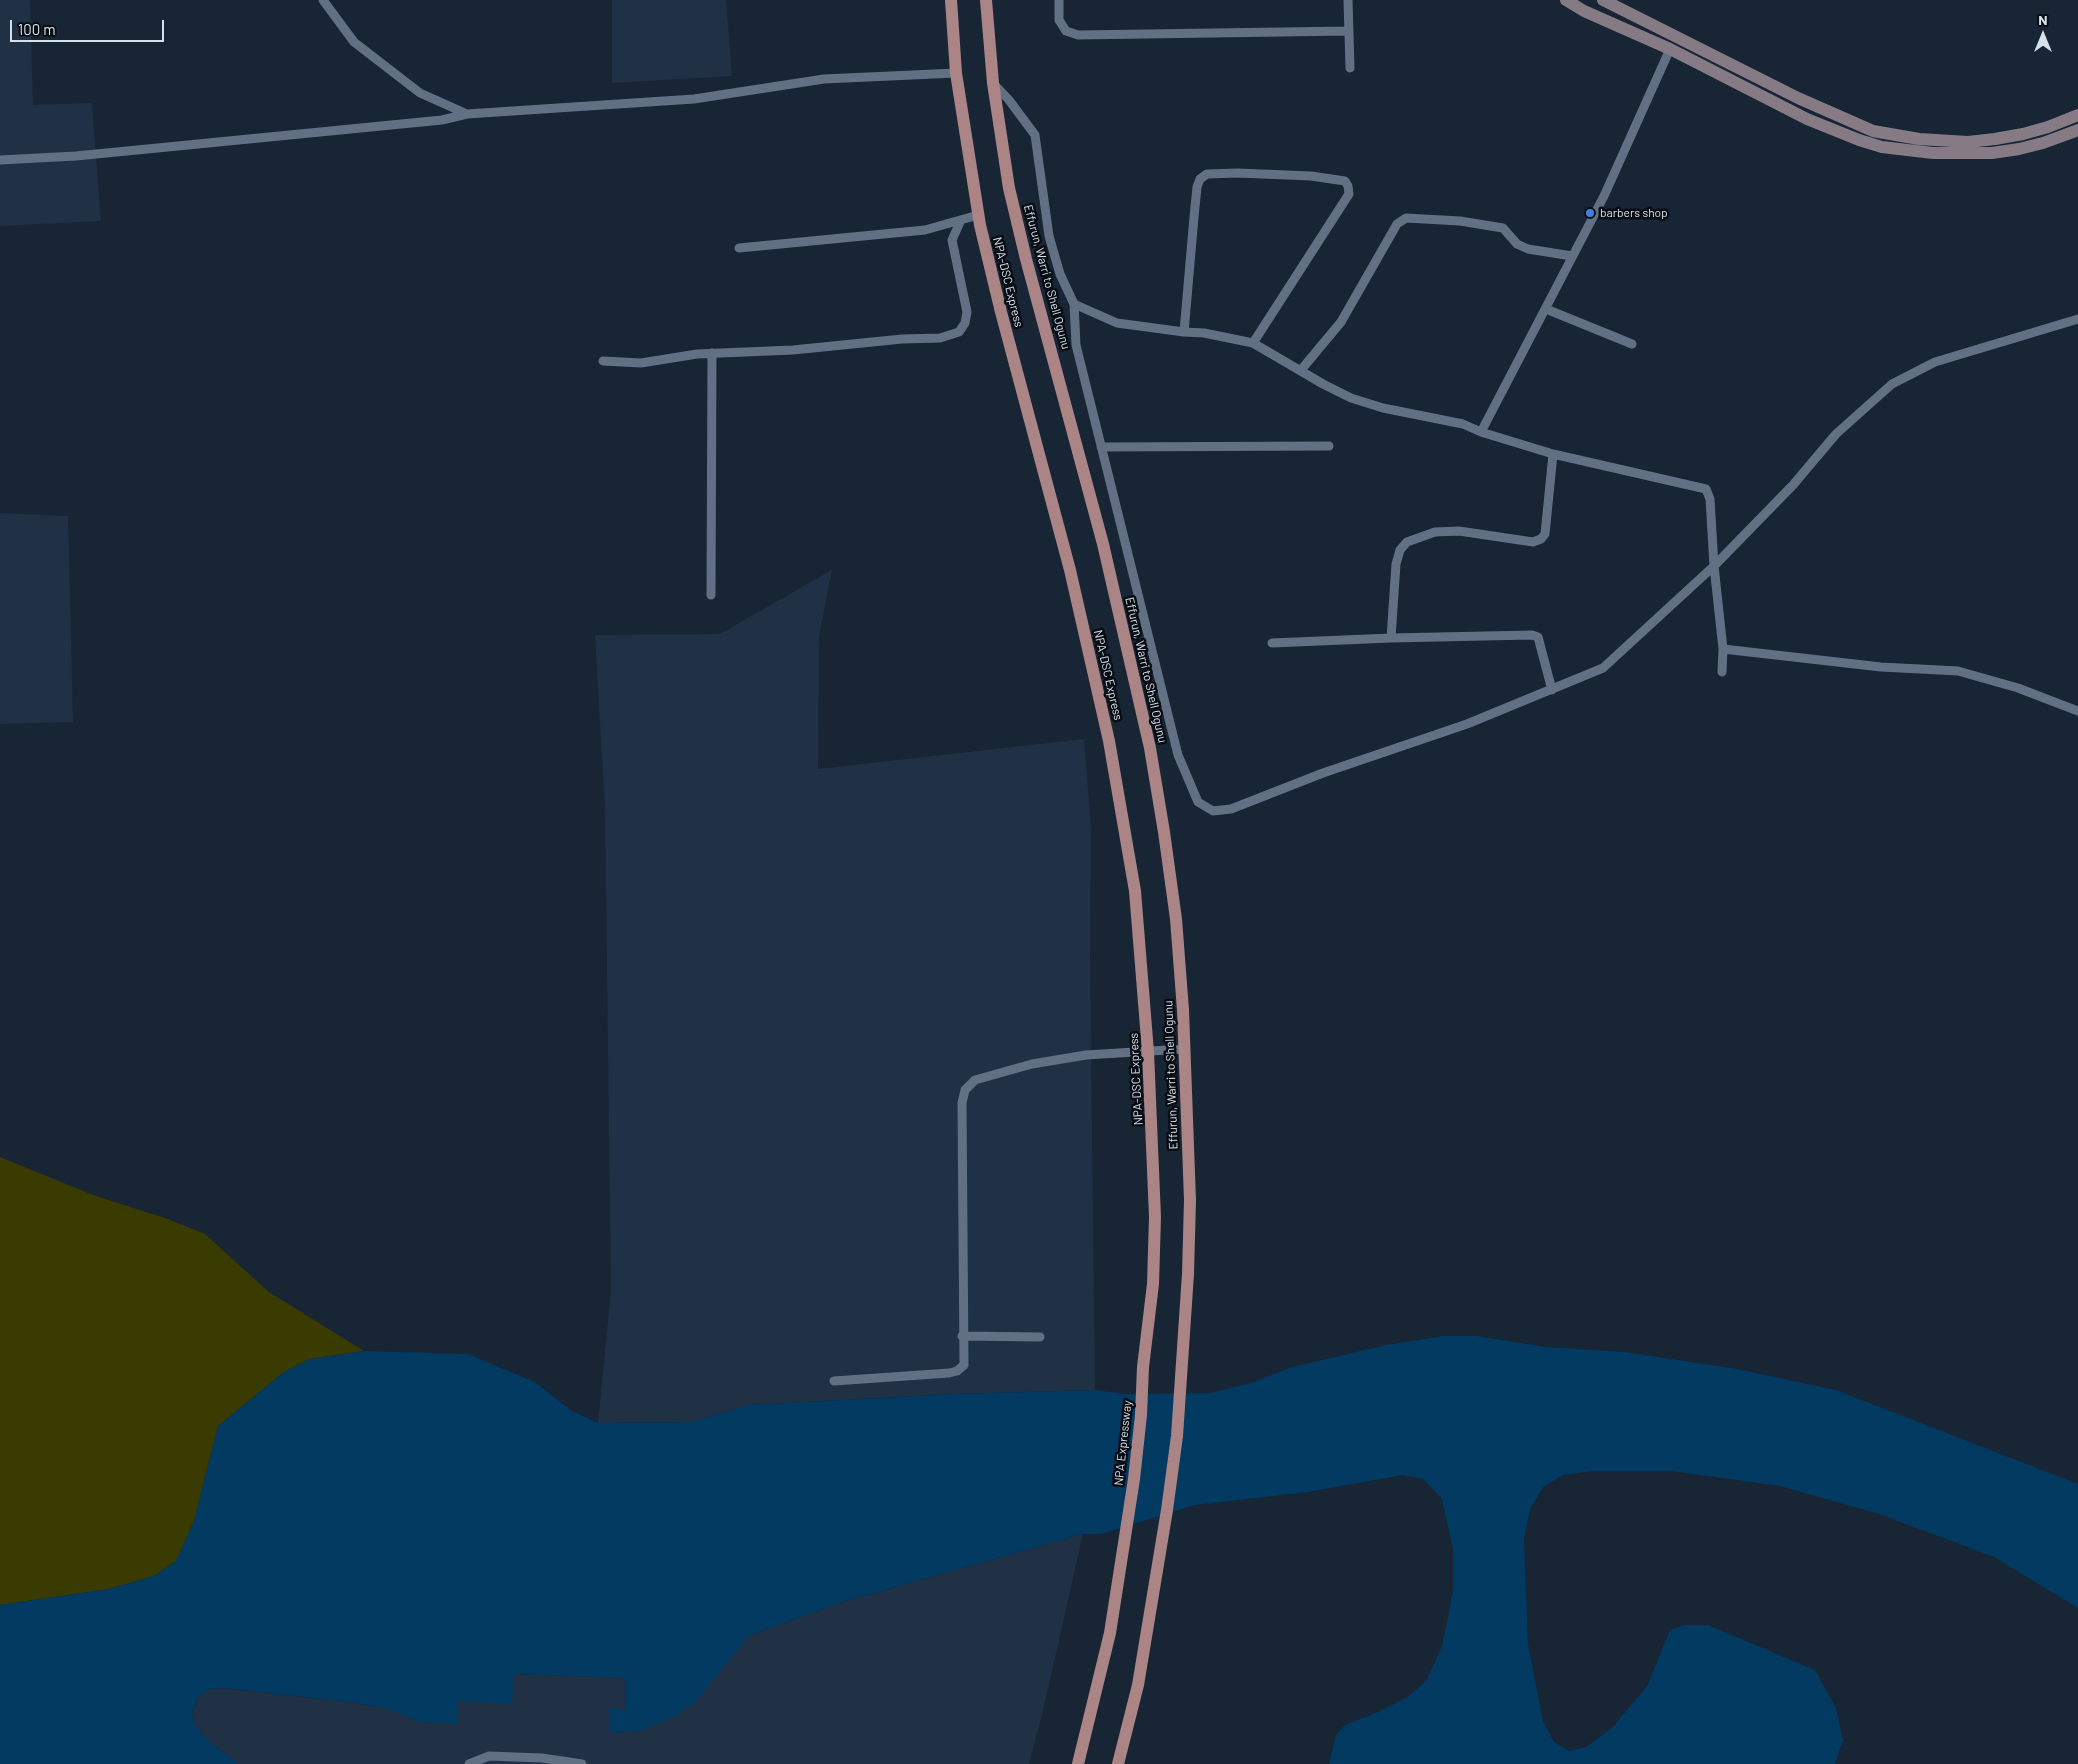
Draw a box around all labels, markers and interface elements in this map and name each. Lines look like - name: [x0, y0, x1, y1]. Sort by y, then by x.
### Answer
- scale bar: [12, 10, 166, 42]
- north arrow: [2018, 10, 2068, 60]
- text: N: [2038, 11, 2048, 28]
- text: 100 m: [18, 20, 56, 38]
- street label: Effurun, Warri to Shell Ogunu: [1021, 203, 1073, 351]
- place label: barbers shop: [1600, 206, 1668, 220]
- marker: barbers shop: [1584, 207, 1596, 219]
- street label: NPA-DSC Express: [990, 235, 1026, 329]
- street label: Effurun, Warri to Shell Ogunu: [1122, 596, 1170, 744]
- street label: NPA-DSC Express: [1091, 628, 1125, 722]
- street label: Effurun, Warri to Shell Ogunu: [1161, 1000, 1181, 1150]
- street label: NPA-DSC Express: [1126, 1033, 1146, 1125]
- street label: NPA Expressway: [1111, 1400, 1135, 1486]

